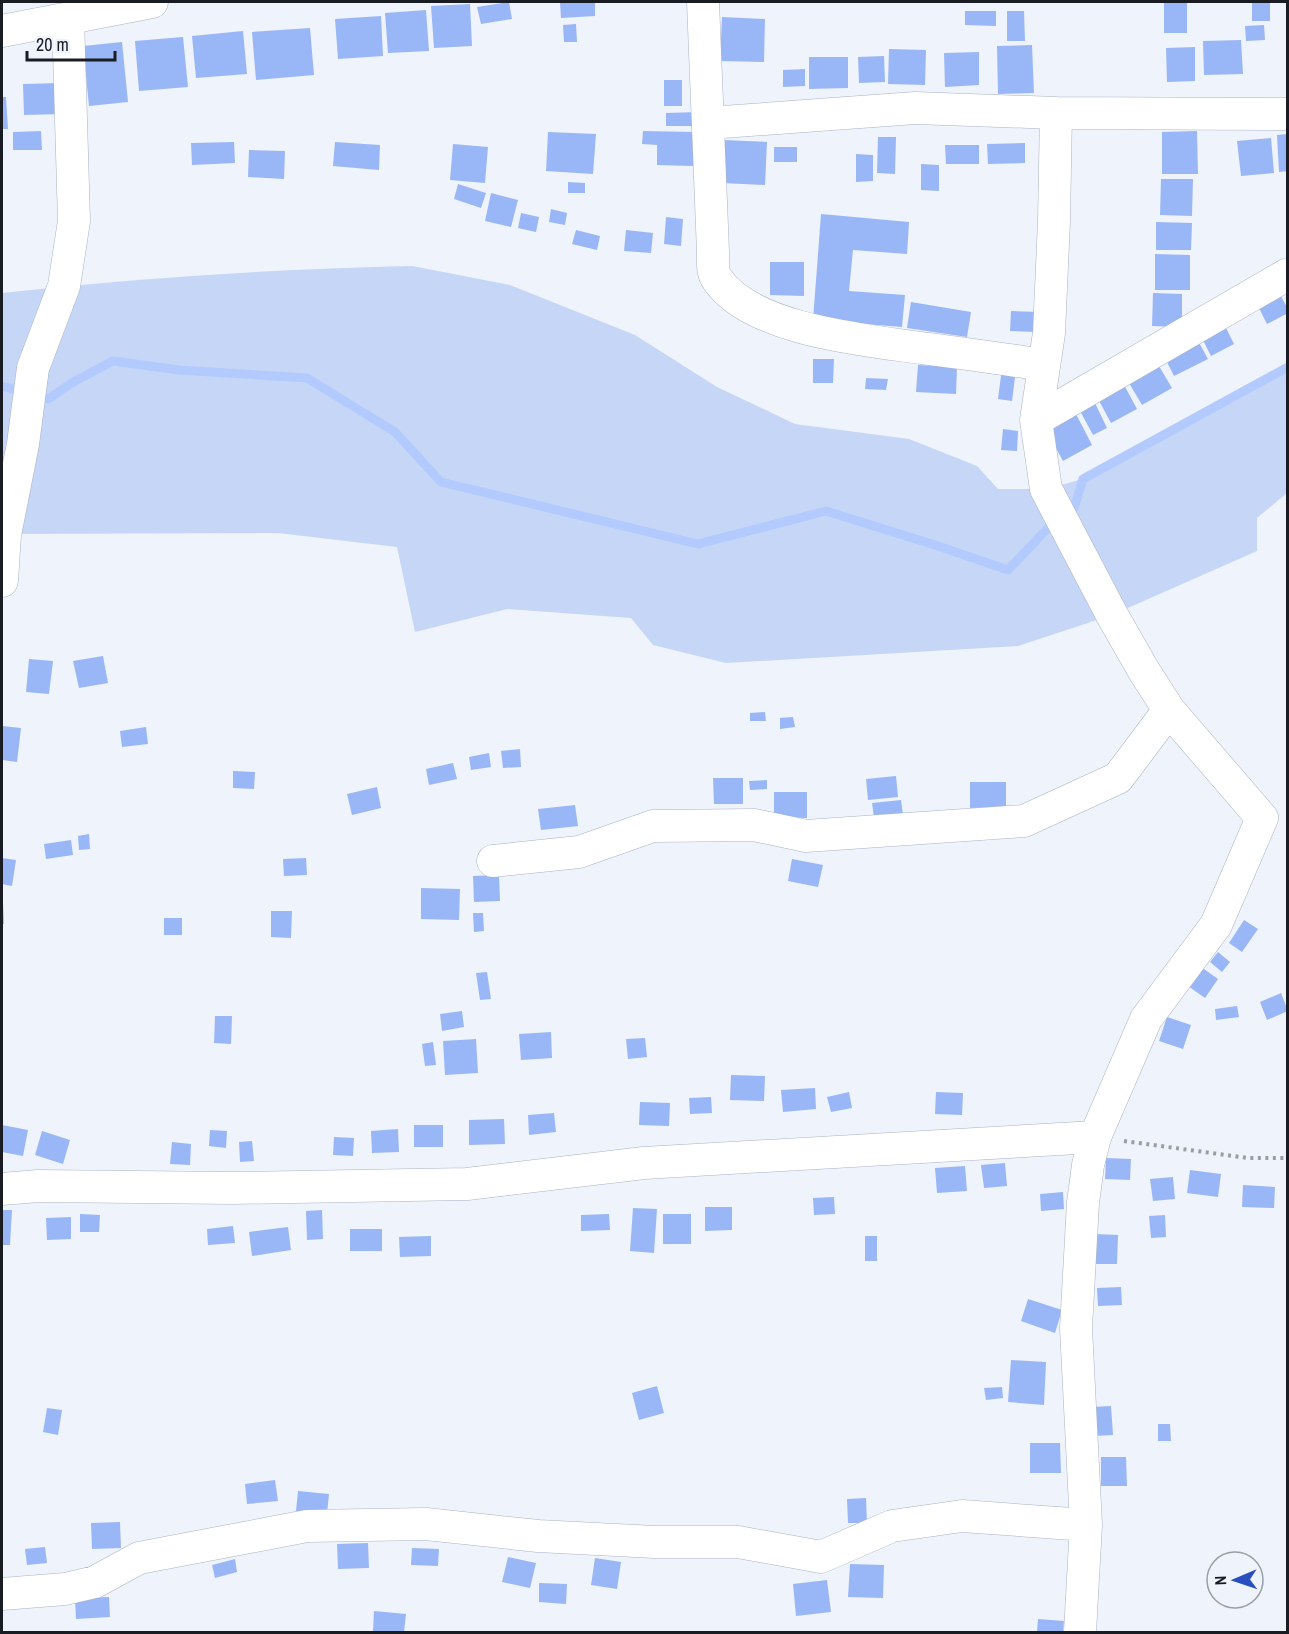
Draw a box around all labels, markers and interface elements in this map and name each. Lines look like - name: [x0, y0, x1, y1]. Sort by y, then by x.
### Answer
- scale bar: [27, 24, 116, 62]
- text: 20 m: [36, 32, 69, 57]
- north arrow: [1205, 1550, 1265, 1610]
- text: N: [1209, 1575, 1231, 1586]

